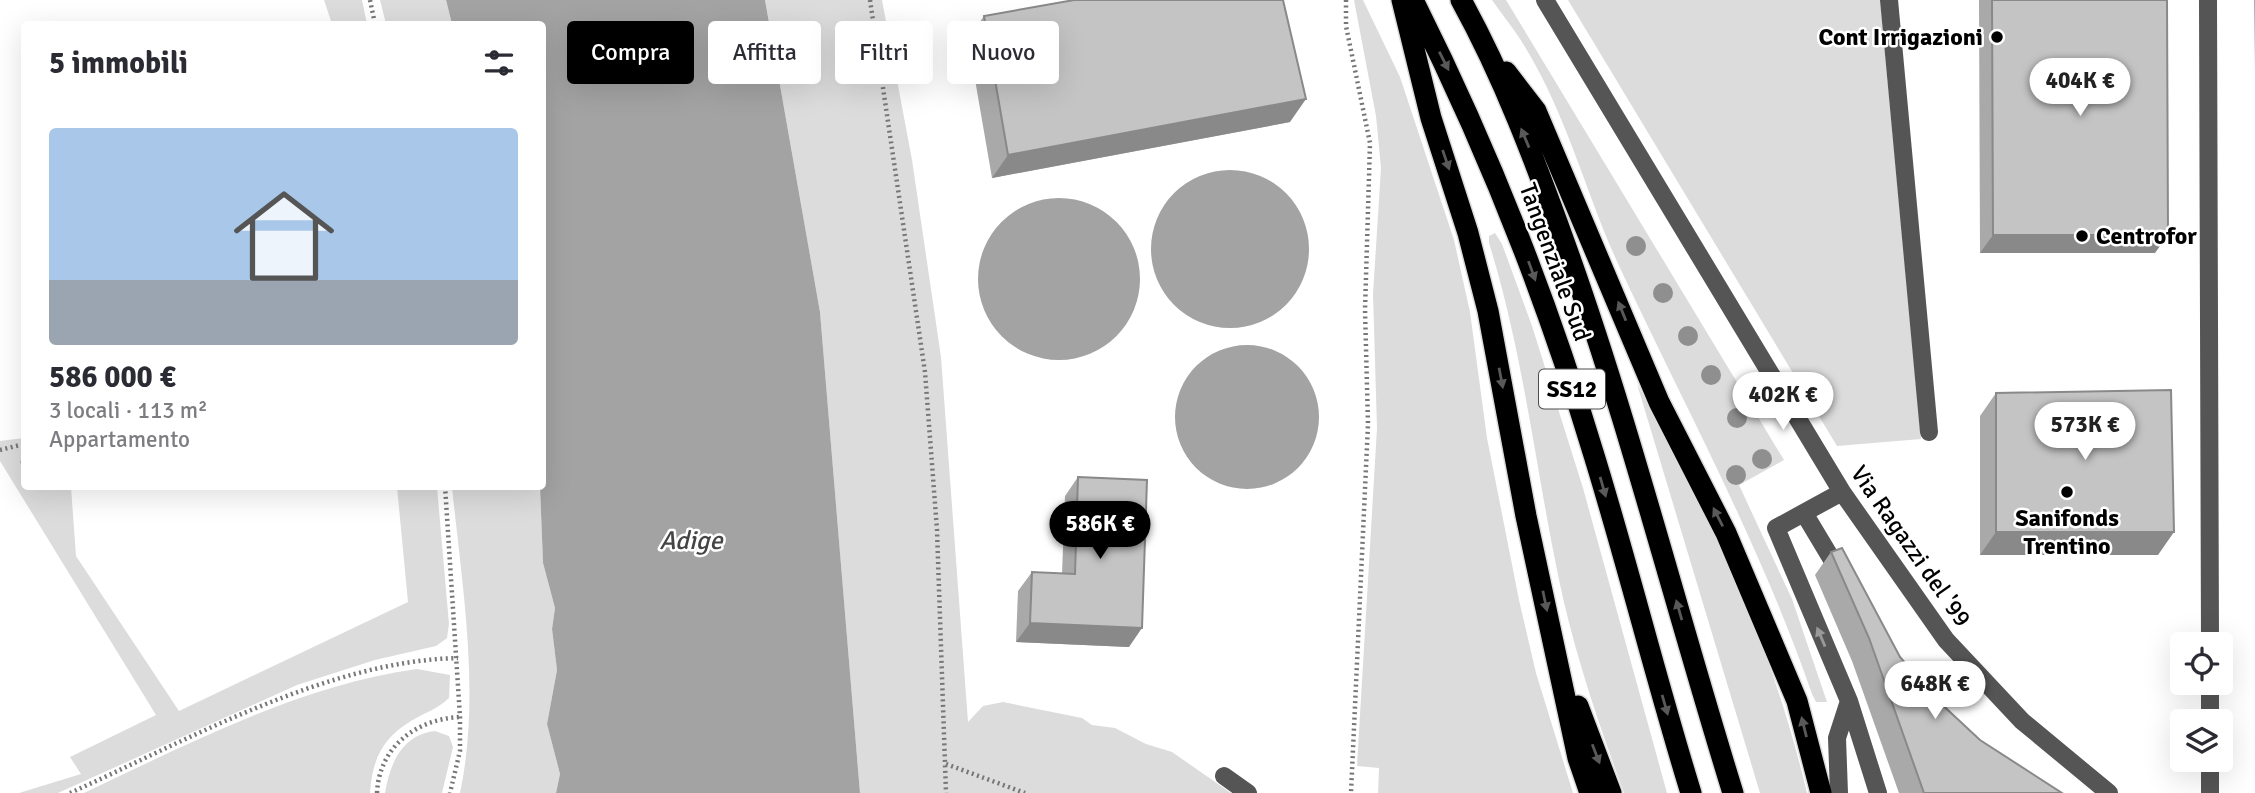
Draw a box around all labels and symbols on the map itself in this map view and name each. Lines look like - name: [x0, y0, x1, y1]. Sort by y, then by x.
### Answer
- place label: Cont Irrigazioni: [1818, 22, 1983, 52]
- marker: Cont Irrigazioni: [1989, 29, 2005, 45]
- one-way arrow: [1438, 51, 1449, 71]
- pin: 404K €: [2023, 58, 2137, 118]
- one-way arrow: [1519, 128, 1531, 148]
- one-way arrow: [1441, 150, 1452, 171]
- street label: Tangenziale Sud: [1513, 179, 1597, 345]
- place label: Centrofor: [2096, 221, 2197, 251]
- marker: Centrofor: [2074, 228, 2090, 244]
- one-way arrow: [1526, 260, 1537, 281]
- one-way arrow: [1616, 300, 1627, 321]
- one-way arrow: [1495, 367, 1506, 389]
- road number: SS12: [1539, 370, 1605, 408]
- pin: 402K €: [1726, 372, 1840, 432]
- pin: 573K €: [2028, 402, 2142, 462]
- street label: Via Ragazzi del '99: [1844, 460, 1978, 632]
- one-way arrow: [1599, 476, 1609, 497]
- marker: Sanifonds Trentino: [2059, 484, 2075, 500]
- pin: 586K €: [1043, 502, 1157, 561]
- place label: Sanifonds Trentino: [2015, 503, 2119, 561]
- one-way arrow: [1712, 507, 1723, 527]
- water label: Adige: [659, 525, 725, 557]
- one-way arrow: [1539, 590, 1550, 612]
- one-way arrow: [1674, 599, 1684, 620]
- one-way arrow: [1815, 627, 1827, 647]
- pin: 648K €: [1878, 662, 1992, 721]
- one-way arrow: [1661, 695, 1671, 716]
- one-way arrow: [1798, 716, 1809, 738]
- one-way arrow: [1591, 744, 1602, 765]

